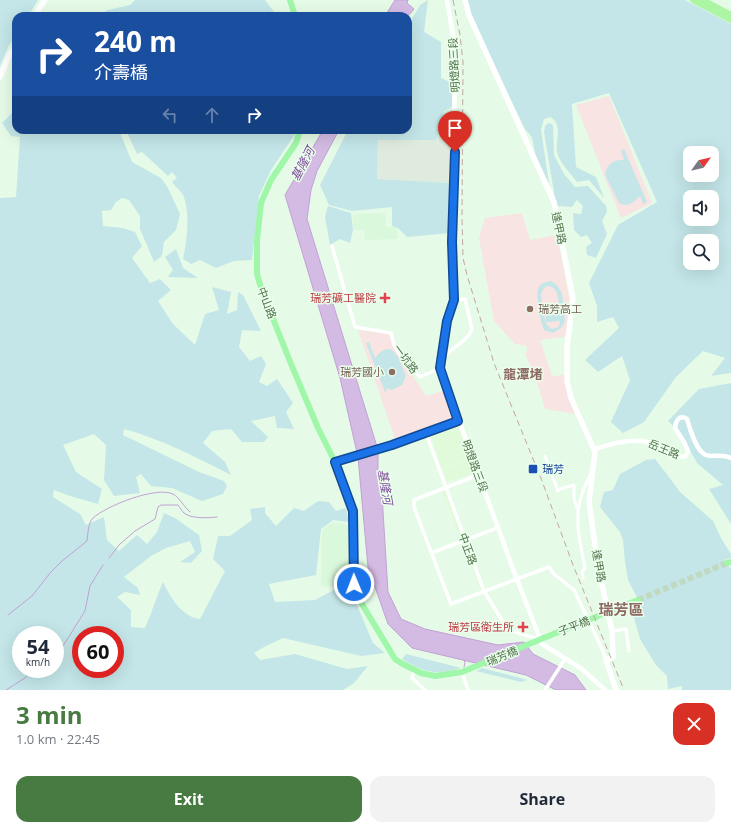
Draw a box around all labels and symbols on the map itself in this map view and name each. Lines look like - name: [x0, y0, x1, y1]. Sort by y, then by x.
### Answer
- street label: 明燈路三段: [445, 37, 462, 93]
- pin: [438, 111, 472, 152]
- water label: 基隆河: [287, 142, 319, 184]
- north arrow: [683, 146, 719, 182]
- street label: 逢甲路: [549, 210, 570, 246]
- street label: 中山路: [255, 285, 280, 321]
- place label: 瑞芳礦工醫院: [310, 290, 376, 305]
- marker: 瑞芳礦工醫院: [379, 292, 391, 304]
- place label: 瑞芳高工: [538, 301, 582, 316]
- marker: 瑞芳高工: [525, 304, 535, 314]
- street label: 一坑路: [390, 341, 422, 376]
- place label: 瑞芳國小: [340, 364, 384, 379]
- district label: 龍潭堵: [503, 365, 543, 383]
- marker: 瑞芳國小: [387, 367, 397, 377]
- street label: 岳王路: [646, 435, 682, 462]
- street label: 明燈路三段: [459, 437, 492, 494]
- place label: 瑞芳: [542, 461, 564, 476]
- marker: 瑞芳: [527, 463, 539, 475]
- water label: 基隆河: [374, 468, 397, 508]
- street label: 中正路: [456, 531, 481, 567]
- street label: 逢甲路: [589, 548, 610, 583]
- position arrow: [333, 563, 375, 605]
- district label: 瑞芳區: [598, 599, 644, 619]
- street label: 子平橋: [556, 613, 592, 638]
- place label: 瑞芳區衛生所: [448, 619, 514, 634]
- marker: 瑞芳區衛生所: [517, 621, 529, 633]
- speed limit sign: 60: [72, 626, 124, 678]
- street label: 瑞芳橋: [484, 642, 520, 669]

